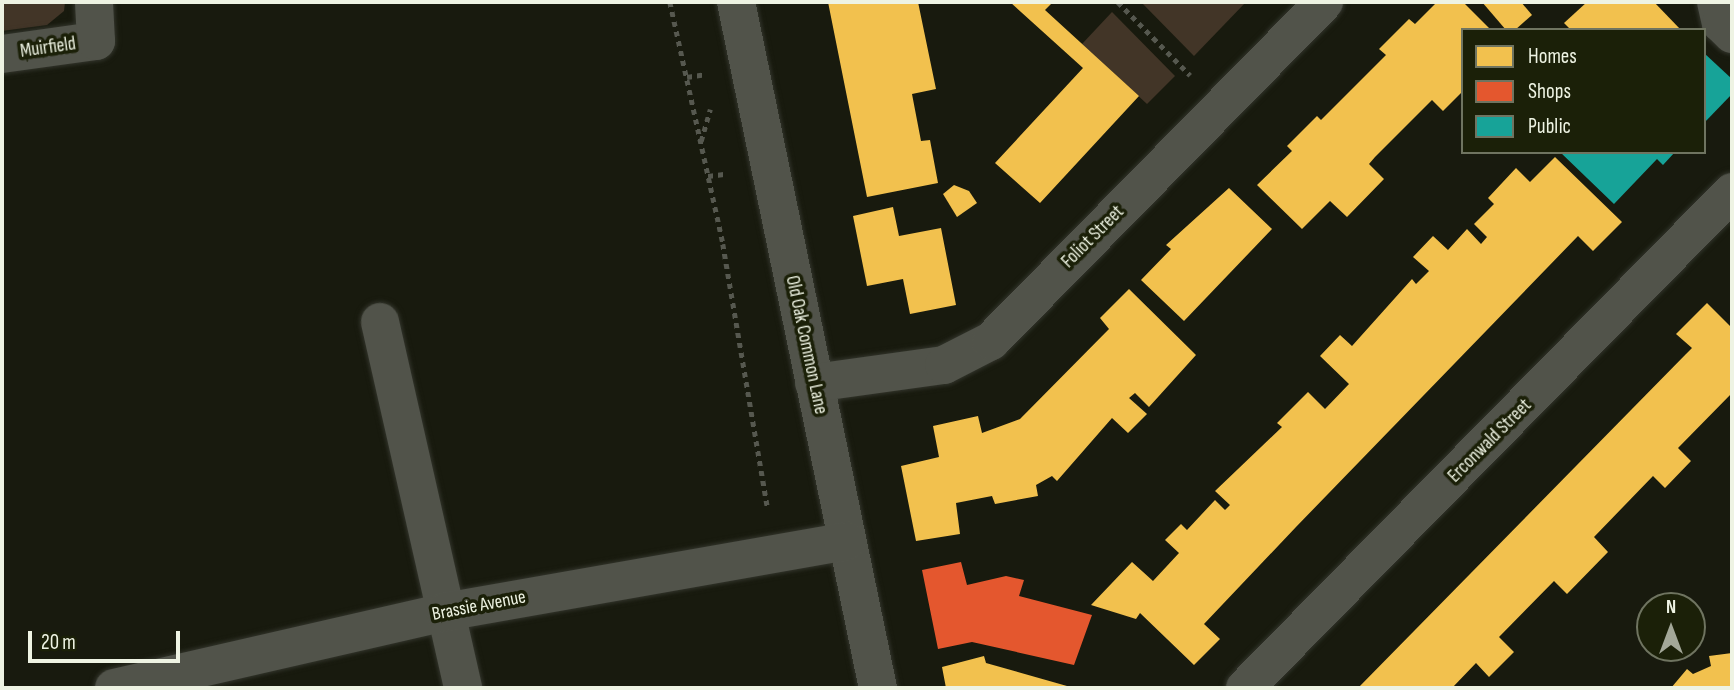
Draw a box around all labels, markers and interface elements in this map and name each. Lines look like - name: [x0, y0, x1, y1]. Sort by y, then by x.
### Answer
- legend: [1461, 28, 1706, 154]
- street label: Muirfield: [19, 33, 77, 63]
- text: Homes: [1528, 44, 1577, 69]
- text: Shops: [1528, 79, 1571, 104]
- text: Public: [1528, 114, 1571, 139]
- street label: Foliot Street: [1057, 201, 1129, 273]
- street label: Old Oak Common Lane: [780, 274, 832, 416]
- street label: Erconwald Street: [1443, 394, 1537, 488]
- street label: Brassie Avenue: [430, 586, 528, 626]
- north arrow: [1636, 592, 1706, 662]
- text: N: [1666, 596, 1676, 619]
- scale bar: [32, 616, 184, 660]
- text: 20 m: [41, 630, 76, 655]

